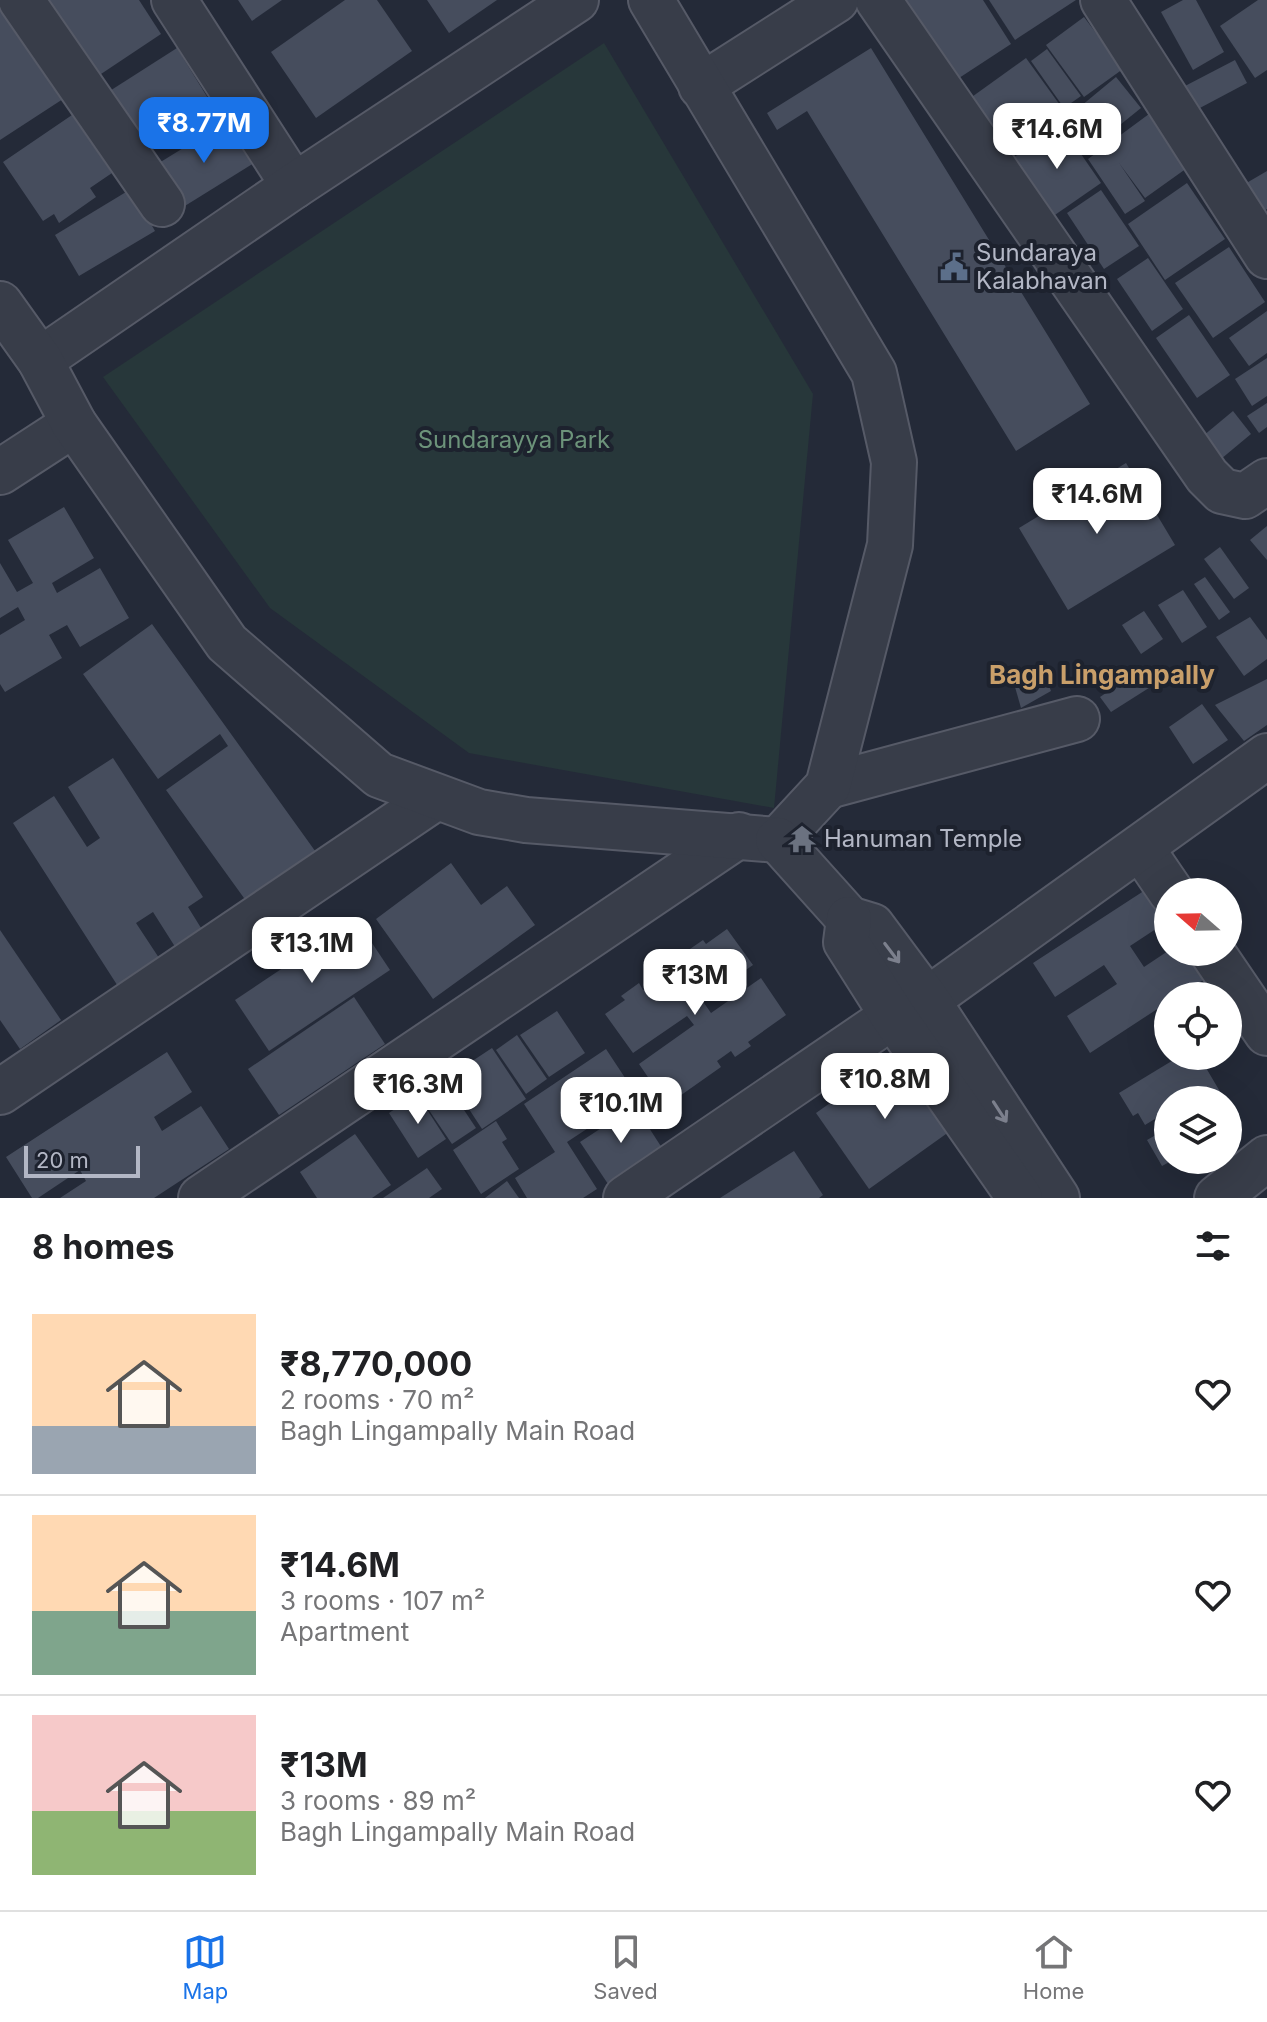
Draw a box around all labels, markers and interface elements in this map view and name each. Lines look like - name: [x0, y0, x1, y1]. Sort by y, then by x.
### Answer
- pin: ₹8.77M: [139, 97, 269, 165]
- pin: ₹14.6M: [992, 103, 1122, 171]
- text: ₹8.77M: [157, 107, 251, 138]
- text: ₹14.6M: [1011, 113, 1103, 144]
- place label: Sundaraya Kalabhavan: [976, 238, 1108, 295]
- public building icon: Sundaraya Kalabhavan: [939, 252, 969, 282]
- park label: Sundarayya Park: [418, 425, 610, 454]
- pin: ₹14.6M: [1032, 468, 1162, 536]
- text: ₹14.6M: [1051, 478, 1143, 509]
- district label: Bagh Lingampally: [989, 659, 1215, 690]
- temple icon: Hanuman Temple: [787, 824, 817, 854]
- place label: Hanuman Temple: [824, 824, 1022, 853]
- north arrow: [1154, 878, 1242, 966]
- map controls: [1154, 878, 1242, 1174]
- pin: ₹13.1M: [247, 917, 377, 985]
- text: ₹13.1M: [270, 927, 354, 958]
- one-way arrow: [884, 942, 901, 964]
- pin: ₹13M: [648, 949, 742, 1017]
- text: ₹13M: [661, 959, 729, 990]
- button: locate: [1154, 982, 1242, 1070]
- pin: ₹10.8M: [820, 1053, 950, 1121]
- pin: ₹16.3M: [353, 1058, 483, 1126]
- text: ₹10.8M: [839, 1063, 931, 1094]
- text: ₹16.3M: [372, 1068, 464, 1099]
- pin: ₹10.1M: [556, 1077, 686, 1145]
- button: layers: [1154, 1086, 1242, 1174]
- text: ₹10.1M: [579, 1087, 663, 1118]
- one-way arrow: [992, 1100, 1009, 1122]
- scale bar: [24, 1142, 140, 1178]
- text: 20 m: [36, 1147, 89, 1173]
- icon: filters: [1191, 1224, 1235, 1268]
- text: 8 homes: [32, 1226, 175, 1267]
- text: ₹8,770,000: [280, 1343, 472, 1384]
- icon: home: [96, 1346, 192, 1442]
- icon: heart: [1191, 1372, 1235, 1416]
- text: 2 rooms · 70 m²: [280, 1384, 475, 1415]
- text: Bagh Lingampally Main Road: [280, 1415, 635, 1446]
- text: ₹14.6M: [280, 1544, 400, 1585]
- icon: home: [96, 1547, 192, 1643]
- icon: heart: [1191, 1573, 1235, 1617]
- text: 3 rooms · 107 m²: [280, 1585, 485, 1616]
- text: Apartment: [280, 1616, 409, 1647]
- text: ₹13M: [280, 1744, 368, 1785]
- icon: home: [96, 1747, 192, 1843]
- icon: heart: [1191, 1773, 1235, 1817]
- text: 3 rooms · 89 m²: [280, 1785, 476, 1816]
- text: Bagh Lingampally Main Road: [280, 1816, 635, 1847]
- tab: Map: [183, 1930, 228, 2004]
- tab: Saved: [593, 1930, 658, 2004]
- tab: Home: [1023, 1930, 1084, 2004]

